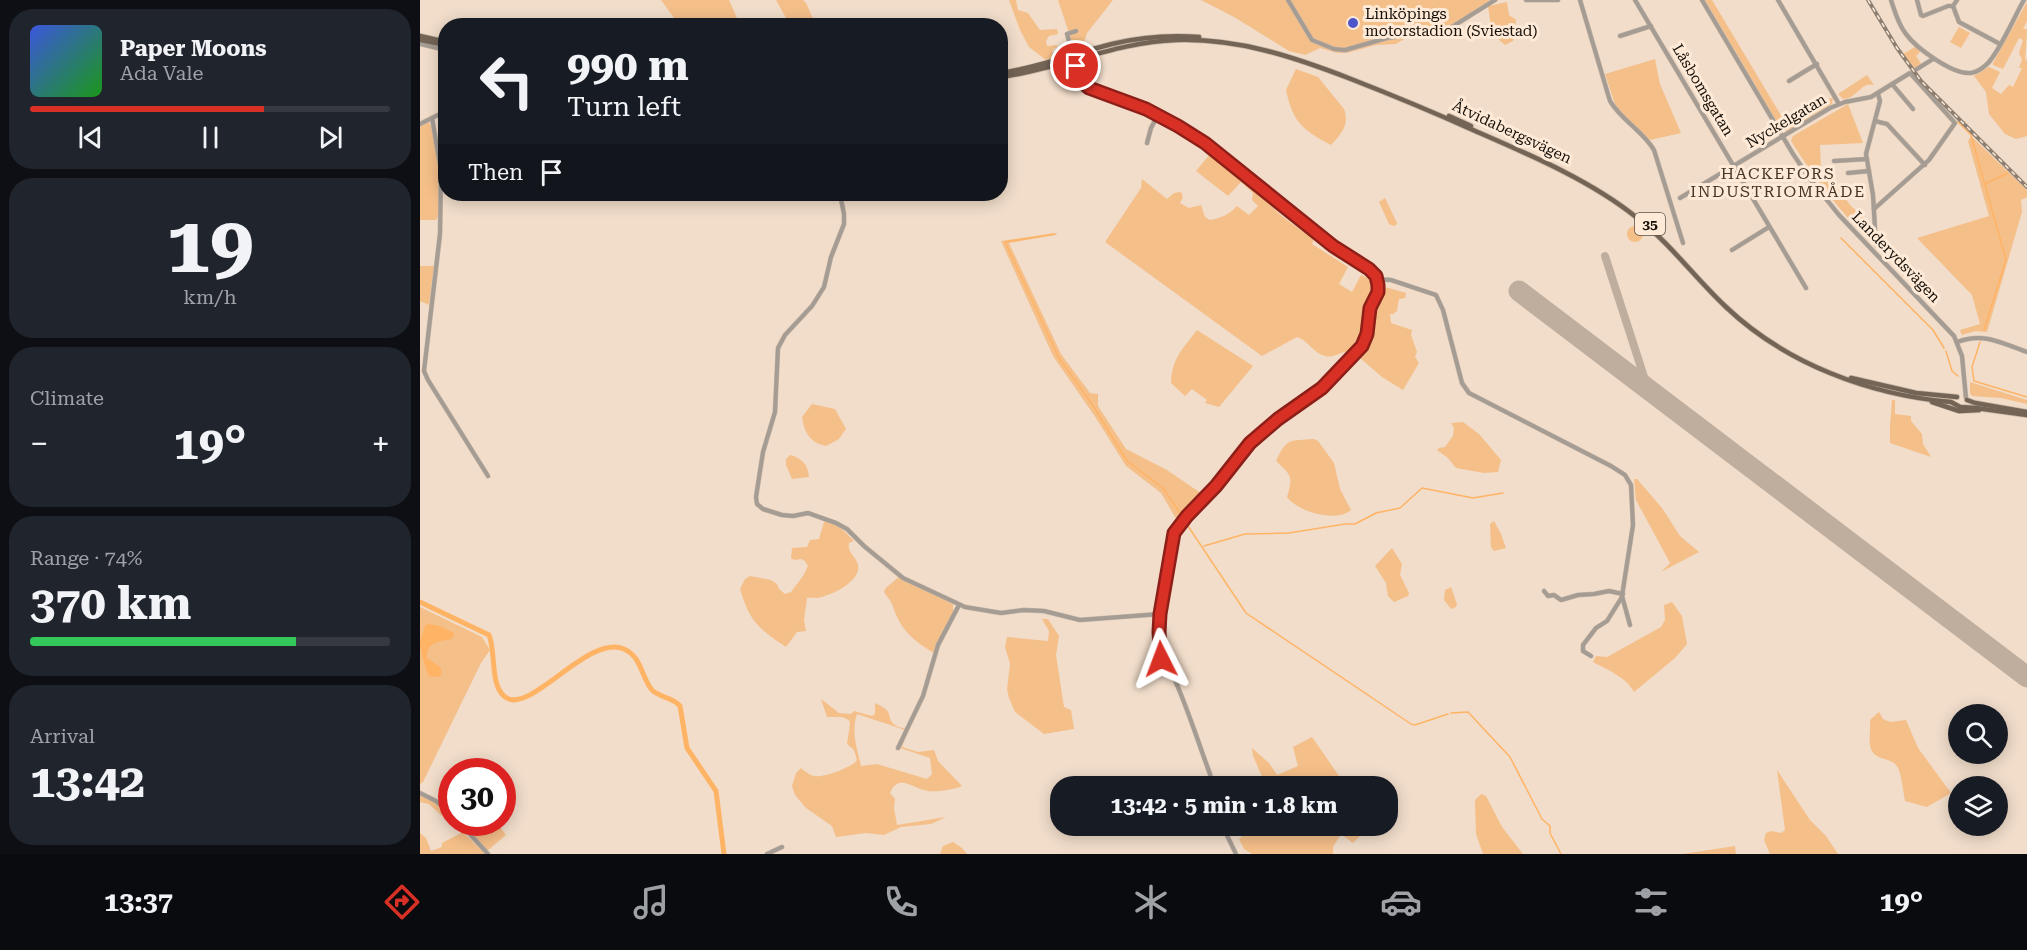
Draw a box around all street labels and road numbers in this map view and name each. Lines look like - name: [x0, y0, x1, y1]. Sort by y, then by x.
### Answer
- street label: Låsbomsgatan: [1669, 41, 1738, 139]
- street label: Nyckelgatan: [1743, 90, 1830, 152]
- street label: Åtvidabergsvägen: [1450, 96, 1575, 168]
- street label: Landerydsvägen: [1848, 208, 1944, 306]
- road number: 35: [1635, 213, 1665, 235]

